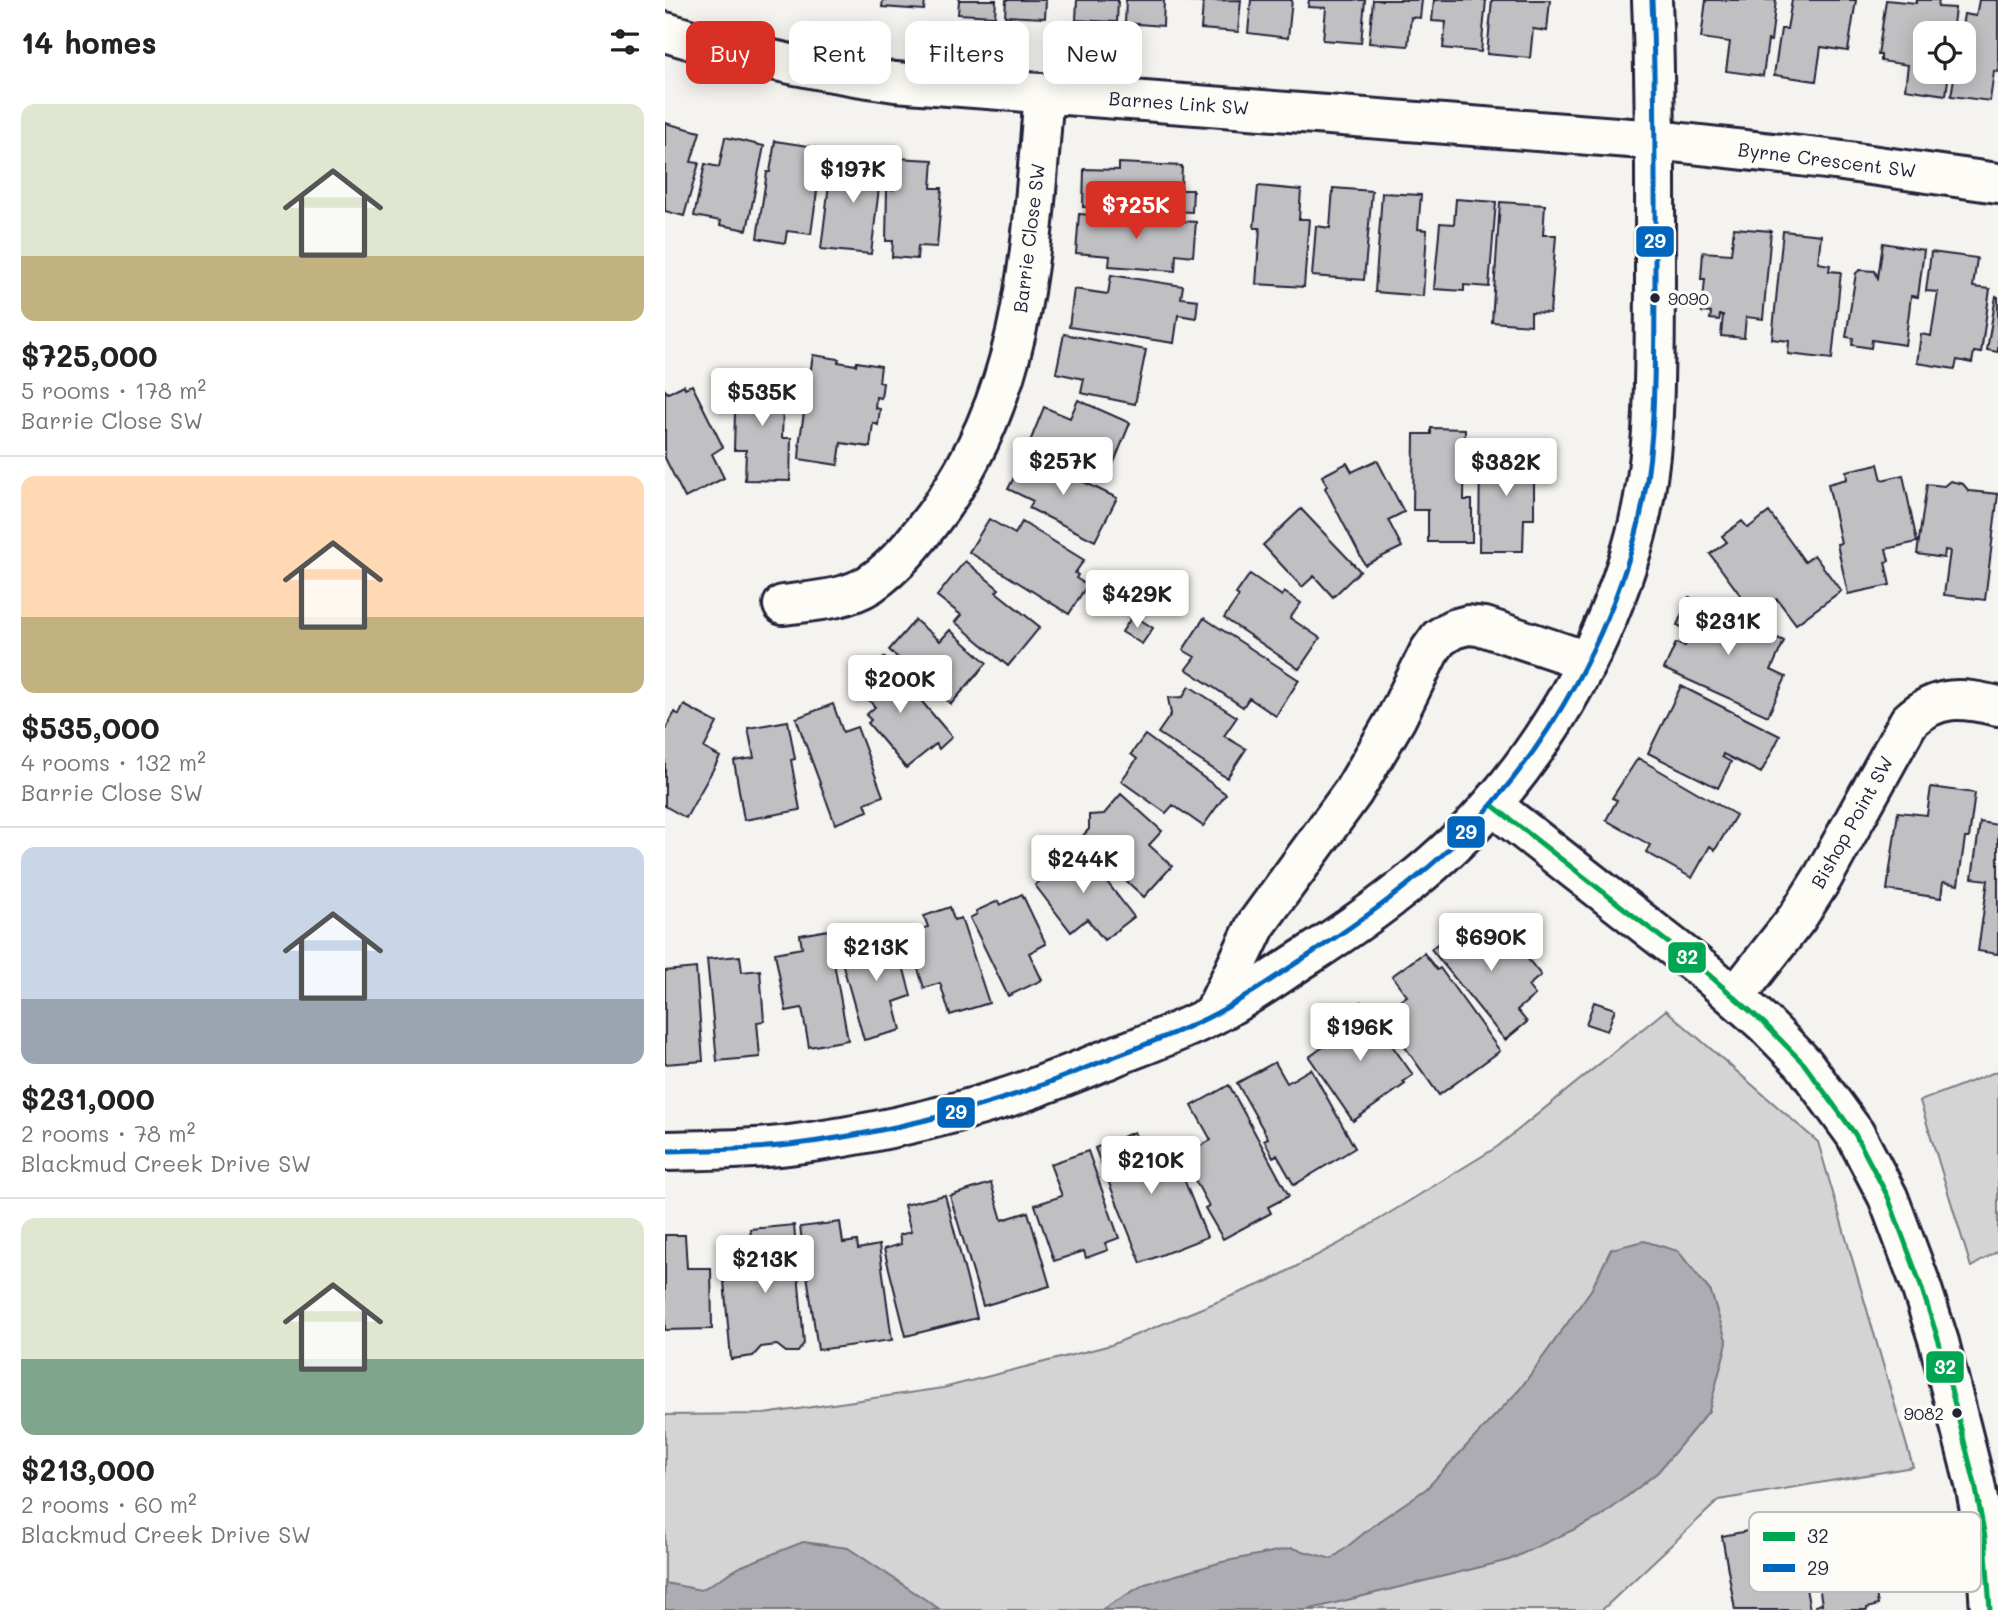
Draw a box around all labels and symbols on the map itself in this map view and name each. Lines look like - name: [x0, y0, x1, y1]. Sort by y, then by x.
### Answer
- street label: Barnes Link SW: [1108, 85, 1250, 120]
- street label: Byrne Crescent SW: [1737, 136, 1917, 183]
- pin: $197K: [804, 146, 902, 205]
- street label: Barrie Close SW: [1007, 162, 1050, 314]
- pin: $725K: [1087, 182, 1185, 241]
- line badge: 29: [1635, 225, 1675, 258]
- text: 29: [1644, 228, 1667, 253]
- place label: 9090: [1668, 287, 1709, 309]
- marker: 9090: [1648, 291, 1662, 305]
- pin: $535K: [713, 368, 811, 428]
- pin: $257K: [1014, 438, 1112, 497]
- pin: $382K: [1457, 438, 1555, 498]
- pin: $429K: [1088, 570, 1186, 630]
- pin: $231K: [1679, 598, 1777, 657]
- pin: $200K: [851, 656, 949, 715]
- street label: Bishop Point SW: [1805, 751, 1898, 892]
- line badge: 29: [1446, 815, 1486, 849]
- text: 29: [1455, 819, 1478, 844]
- pin: $244K: [1034, 836, 1132, 895]
- pin: $690K: [1442, 914, 1540, 973]
- pin: $213K: [827, 923, 925, 983]
- line badge: 32: [1667, 941, 1707, 974]
- text: 32: [1676, 944, 1698, 969]
- pin: $196K: [1311, 1004, 1409, 1063]
- line badge: 29: [936, 1096, 976, 1129]
- text: 29: [945, 1099, 968, 1124]
- pin: $210K: [1102, 1136, 1200, 1196]
- pin: $213K: [716, 1236, 814, 1295]
- line badge: 32: [1925, 1350, 1965, 1384]
- text: 32: [1934, 1354, 1956, 1379]
- place label: 9082: [1904, 1402, 1944, 1424]
- marker: 9082: [1950, 1406, 1964, 1420]
- legend: [1749, 1512, 1981, 1592]
- text: 32: [1807, 1523, 1829, 1548]
- text: 29: [1807, 1555, 1829, 1580]

